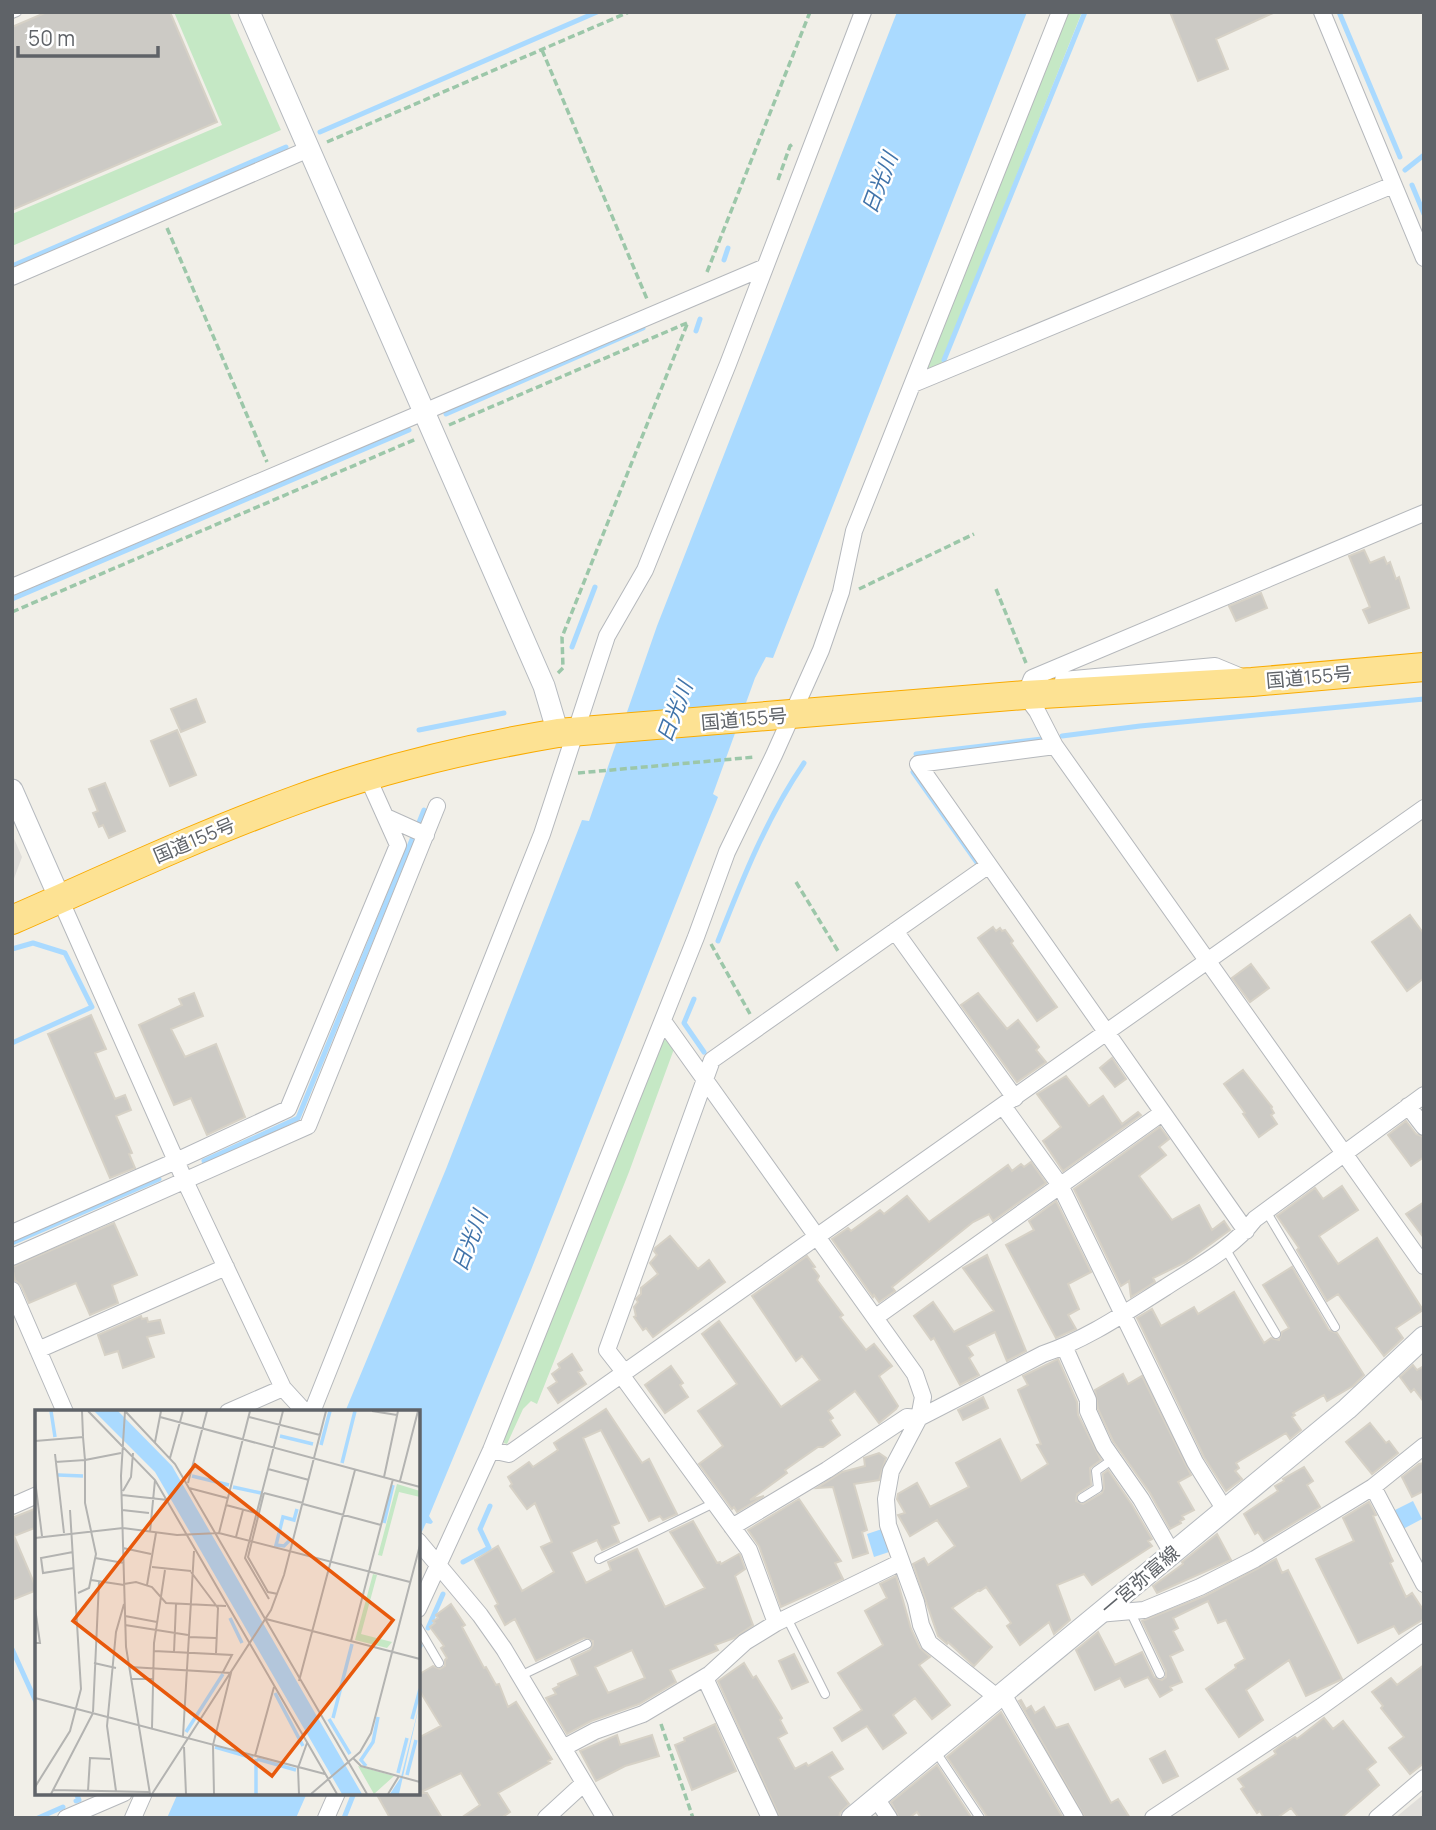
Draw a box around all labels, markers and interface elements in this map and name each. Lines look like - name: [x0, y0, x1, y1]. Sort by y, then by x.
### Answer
- scale bar: [18, 14, 158, 58]
- text: 50 m: [28, 24, 75, 52]
- water label: 日光川: [855, 146, 904, 217]
- street label: 国道155号: [1265, 660, 1353, 694]
- water label: 日光川: [650, 675, 699, 746]
- street label: 国道155号: [700, 702, 788, 736]
- street label: 国道155号: [149, 811, 239, 869]
- water label: 日光川: [445, 1204, 494, 1275]
- inset map: [35, 1410, 420, 1795]
- street label: 一宮弥富線: [1095, 1540, 1185, 1620]

